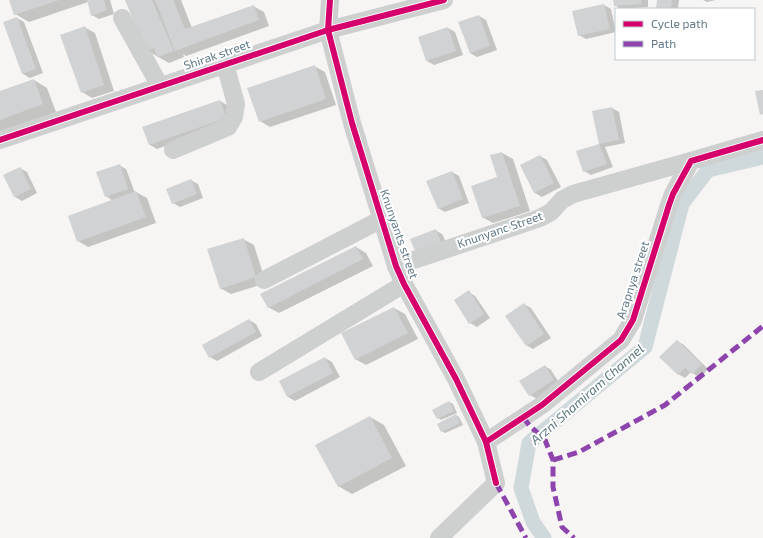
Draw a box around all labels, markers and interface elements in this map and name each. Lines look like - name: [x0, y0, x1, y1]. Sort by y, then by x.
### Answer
- legend: [615, 8, 755, 60]
- text: Cycle path: [651, 16, 708, 30]
- street label: Shirak street: [182, 36, 252, 72]
- text: Path: [651, 36, 676, 50]
- street label: Knunyants street: [378, 187, 422, 281]
- street label: Knunyanc Street: [455, 208, 545, 250]
- street label: Arapnya street: [613, 239, 651, 320]
- water label: Arzni Shamiram Channel: [526, 340, 647, 448]

